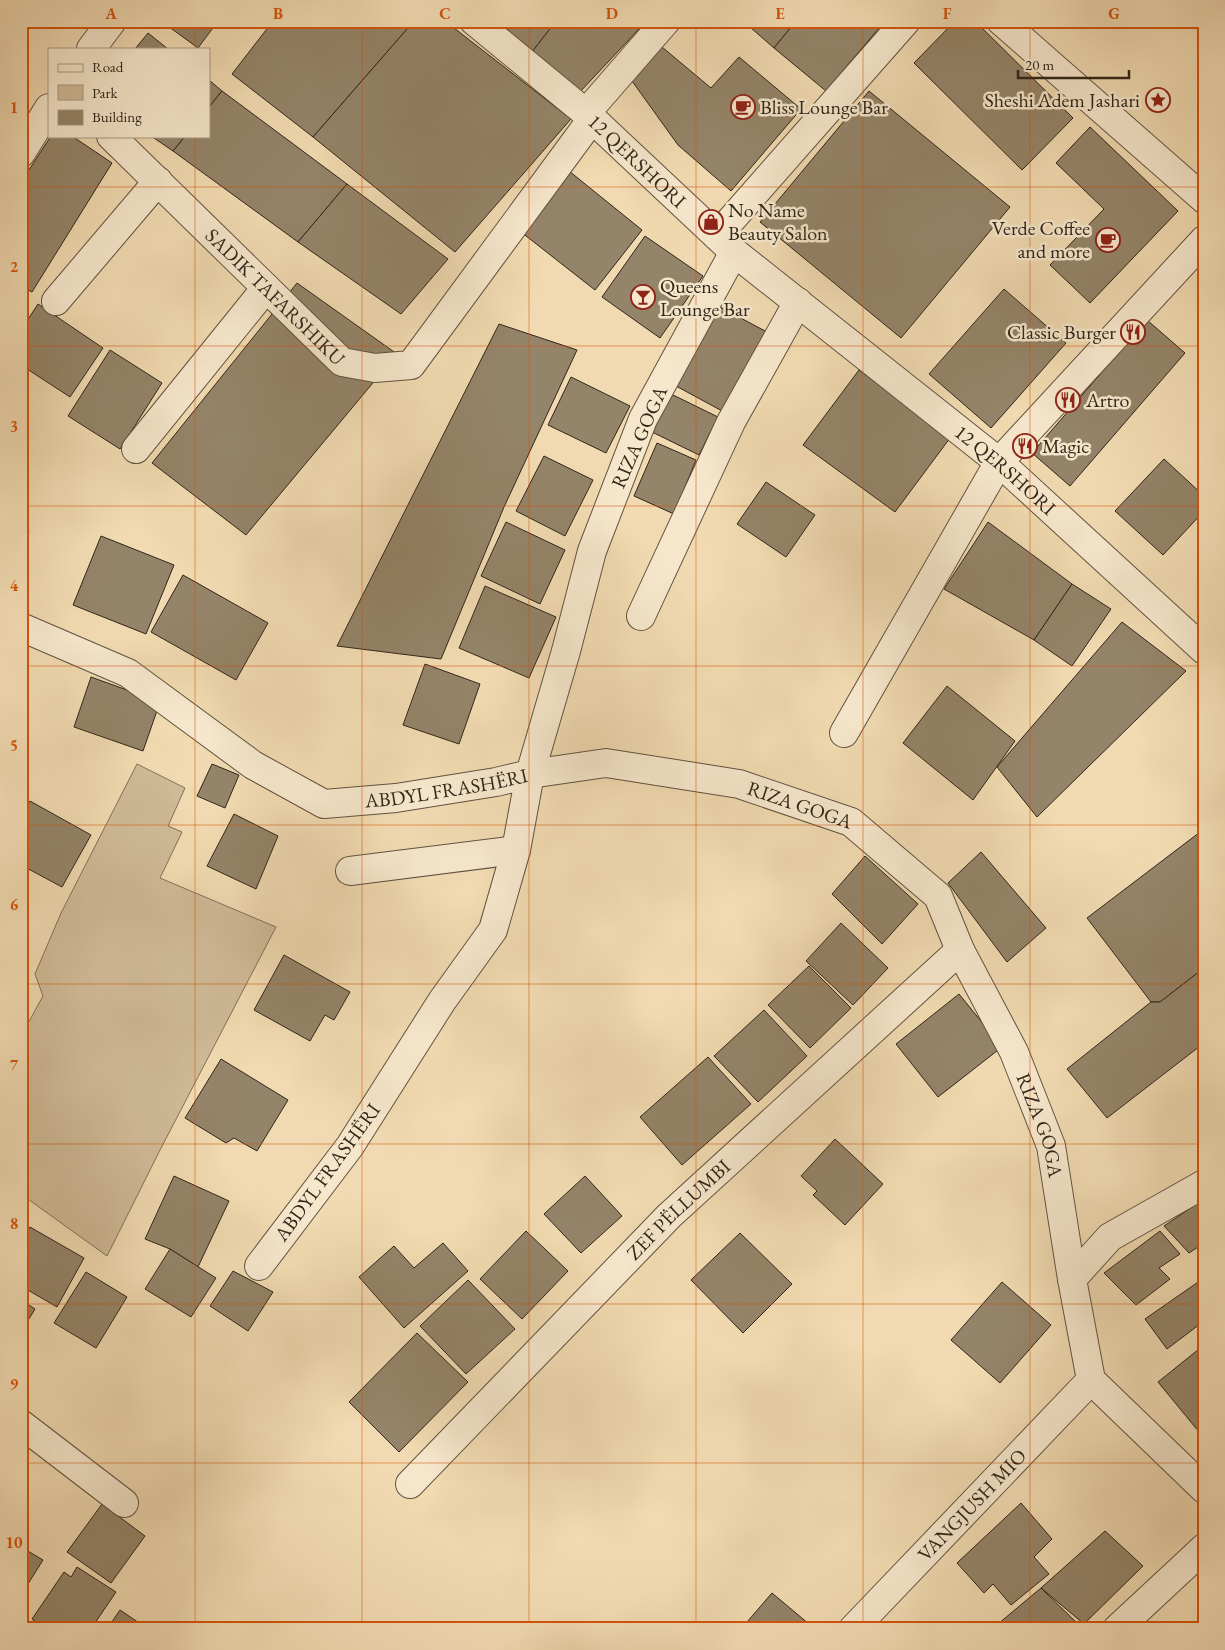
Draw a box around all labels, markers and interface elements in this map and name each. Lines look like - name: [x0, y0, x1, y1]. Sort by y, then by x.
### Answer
- text: A: [104, 3, 117, 24]
- text: B: [273, 3, 283, 24]
- text: C: [439, 3, 451, 24]
- text: D: [606, 3, 618, 24]
- text: E: [775, 3, 785, 24]
- text: F: [943, 3, 952, 24]
- text: G: [1108, 3, 1120, 24]
- legend: [48, 48, 210, 138]
- scale bar: [1018, 48, 1129, 80]
- text: 20 m: [1025, 55, 1054, 74]
- text: Road: [92, 57, 124, 76]
- text: Park: [92, 83, 119, 102]
- place label: Sheshi Adem Jashari: [985, 87, 1140, 113]
- place icon: Sheshi Adem Jashari: [1145, 87, 1171, 113]
- cafe icon: Bliss Lounge Bar: [730, 94, 756, 120]
- place label: Bliss Lounge Bar: [760, 94, 888, 120]
- text: 1: [10, 97, 18, 118]
- text: Building: [92, 107, 142, 126]
- street label: 12 QERSHORI: [582, 108, 692, 214]
- place label: No Name Beauty Salon: [728, 197, 828, 246]
- shop icon: No Name Beauty Salon: [698, 209, 724, 235]
- place label: Verde Coffee and more: [992, 215, 1090, 264]
- street label: SADIK TAFARSHIKU: [200, 223, 351, 371]
- cafe icon: Verde Coffee and more: [1095, 227, 1121, 253]
- text: 2: [10, 256, 19, 277]
- place label: Queens Lounge Bar: [660, 273, 750, 322]
- bar icon: Queens Lounge Bar: [630, 284, 656, 310]
- place label: Classic Burger: [1007, 319, 1116, 345]
- restaurant icon: Classic Burger: [1120, 319, 1146, 345]
- street label: RIZA GOGA: [605, 382, 673, 492]
- restaurant icon: Artro: [1055, 387, 1081, 413]
- place label: Artro: [1085, 387, 1129, 413]
- text: 3: [10, 416, 18, 437]
- street label: 12 QERSHORI: [949, 419, 1062, 521]
- restaurant icon: Magic: [1012, 433, 1038, 459]
- place label: Magic: [1042, 433, 1089, 459]
- text: 4: [10, 575, 19, 596]
- text: 5: [10, 735, 18, 756]
- street label: ABDYL FRASHËRI: [363, 762, 530, 814]
- street label: RIZA GOGA: [744, 775, 856, 835]
- text: 6: [10, 894, 19, 915]
- text: 7: [10, 1054, 19, 1075]
- street label: RIZA GOGA: [1011, 1069, 1069, 1180]
- street label: ABDYL FRASHËRI: [268, 1098, 386, 1247]
- street label: ZEF PËLLUMBI: [621, 1153, 736, 1265]
- text: 8: [10, 1213, 18, 1234]
- text: 9: [10, 1373, 19, 1394]
- street label: VANGJUSH MIO: [912, 1443, 1032, 1567]
- text: 10: [6, 1532, 23, 1553]

